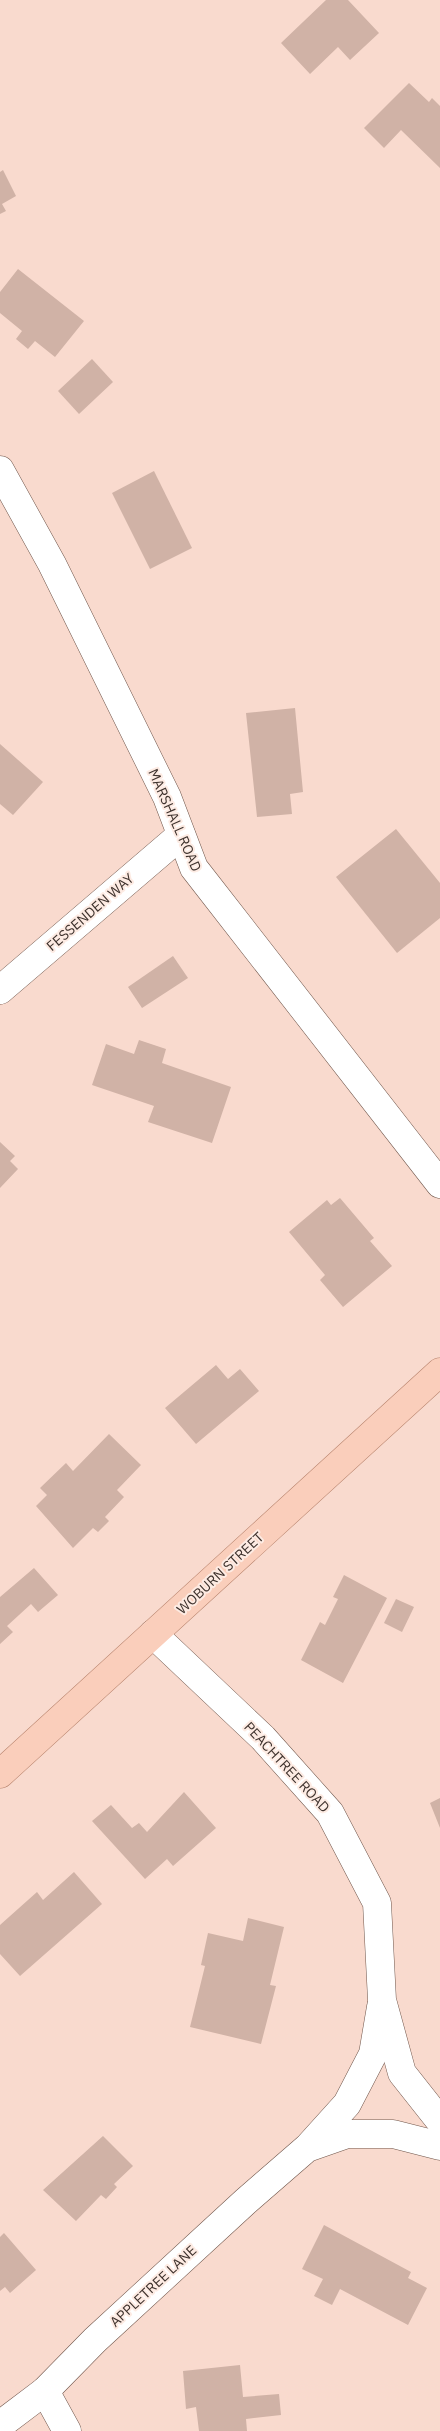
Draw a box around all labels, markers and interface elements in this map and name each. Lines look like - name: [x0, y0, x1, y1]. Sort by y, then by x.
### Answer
- street label: MARSHALL ROAD: [144, 766, 206, 874]
- street label: FESSENDEN WAY: [43, 869, 138, 955]
- street label: WOBURN STREET: [173, 1528, 267, 1618]
- street label: PEACHTREE ROAD: [240, 1718, 334, 1816]
- street label: APPLETREE LANE: [106, 2241, 200, 2331]

